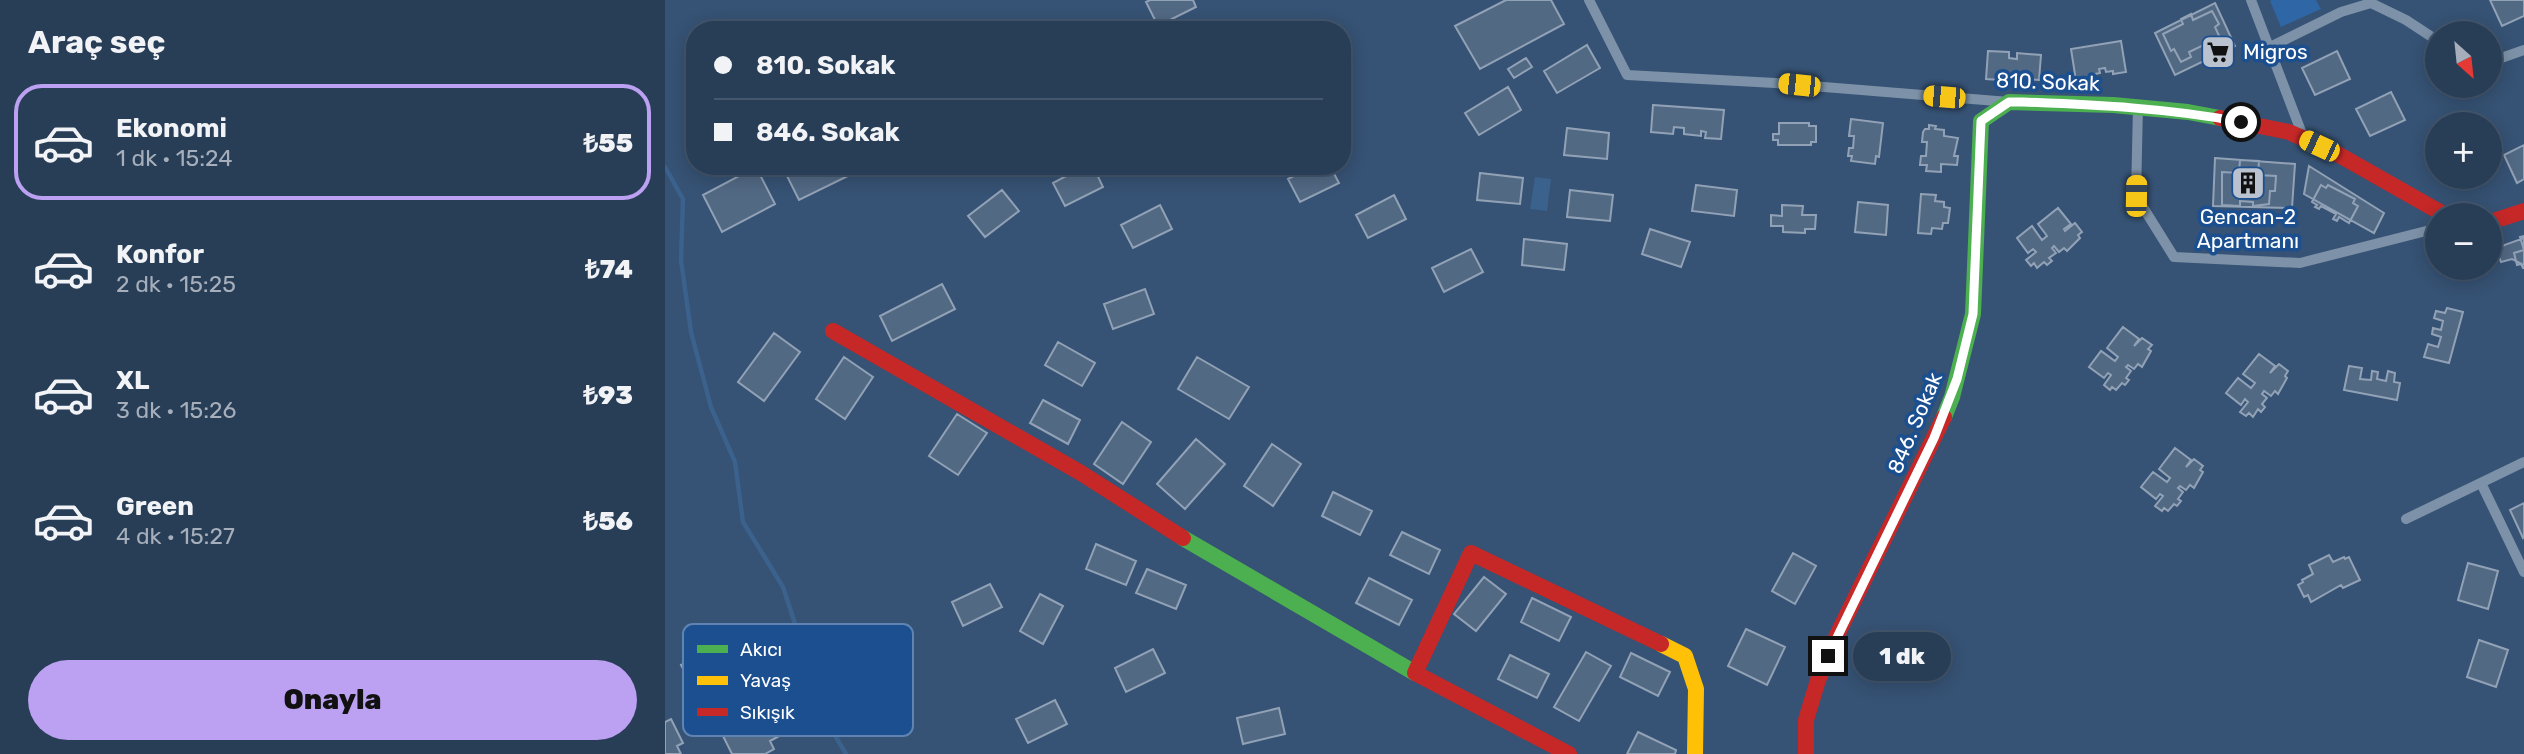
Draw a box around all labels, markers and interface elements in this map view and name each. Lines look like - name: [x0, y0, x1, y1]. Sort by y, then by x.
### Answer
- north arrow: [2425, 21, 2503, 98]
- map controls: [2425, 21, 2502, 280]
- text: Araç seç: [28, 23, 165, 61]
- supermarket icon: Migros: [2199, 33, 2237, 71]
- place label: Migros: [2243, 39, 2308, 64]
- text: 810. Sokak: [756, 50, 896, 81]
- street label: 810. Sokak: [1996, 67, 2101, 96]
- car: [1778, 72, 1821, 98]
- car: [1923, 85, 1966, 109]
- route start: [2225, 106, 2257, 138]
- icon: car: [32, 111, 95, 174]
- button: +: [2425, 112, 2502, 189]
- text: Ekonomi: [116, 113, 227, 144]
- text: 846. Sokak: [756, 117, 900, 148]
- text: ₺55: [583, 128, 633, 159]
- car: [2296, 128, 2343, 164]
- text: 1 dk · 15:24: [116, 144, 233, 172]
- building icon: Gencan-2 Apartmanı: [2229, 164, 2267, 202]
- car: [2126, 175, 2147, 217]
- button: −: [2425, 203, 2502, 280]
- place label: Gencan-2 Apartmanı: [2197, 204, 2299, 253]
- icon: car: [32, 237, 95, 300]
- text: Konfor: [116, 239, 204, 270]
- text: ₺74: [585, 254, 633, 285]
- text: 2 dk · 15:25: [116, 270, 236, 298]
- icon: car: [32, 363, 95, 426]
- text: XL: [116, 365, 149, 396]
- street label: 846. Sokak: [1882, 368, 1947, 477]
- text: ₺93: [583, 380, 633, 411]
- text: 3 dk · 15:26: [116, 396, 236, 424]
- icon: car: [32, 489, 95, 552]
- text: Green: [116, 491, 194, 522]
- text: ₺56: [583, 506, 633, 537]
- text: 4 dk · 15:27: [116, 522, 235, 550]
- legend: [683, 624, 913, 736]
- callout: 1 dk: [1853, 632, 1951, 680]
- text: Akıcı: [740, 638, 782, 661]
- route end: [1812, 640, 1844, 672]
- text: 1 dk: [1879, 642, 1925, 670]
- button: Onayla: [28, 660, 637, 740]
- text: Yavaş: [740, 669, 791, 692]
- text: Sıkışık: [740, 701, 795, 724]

